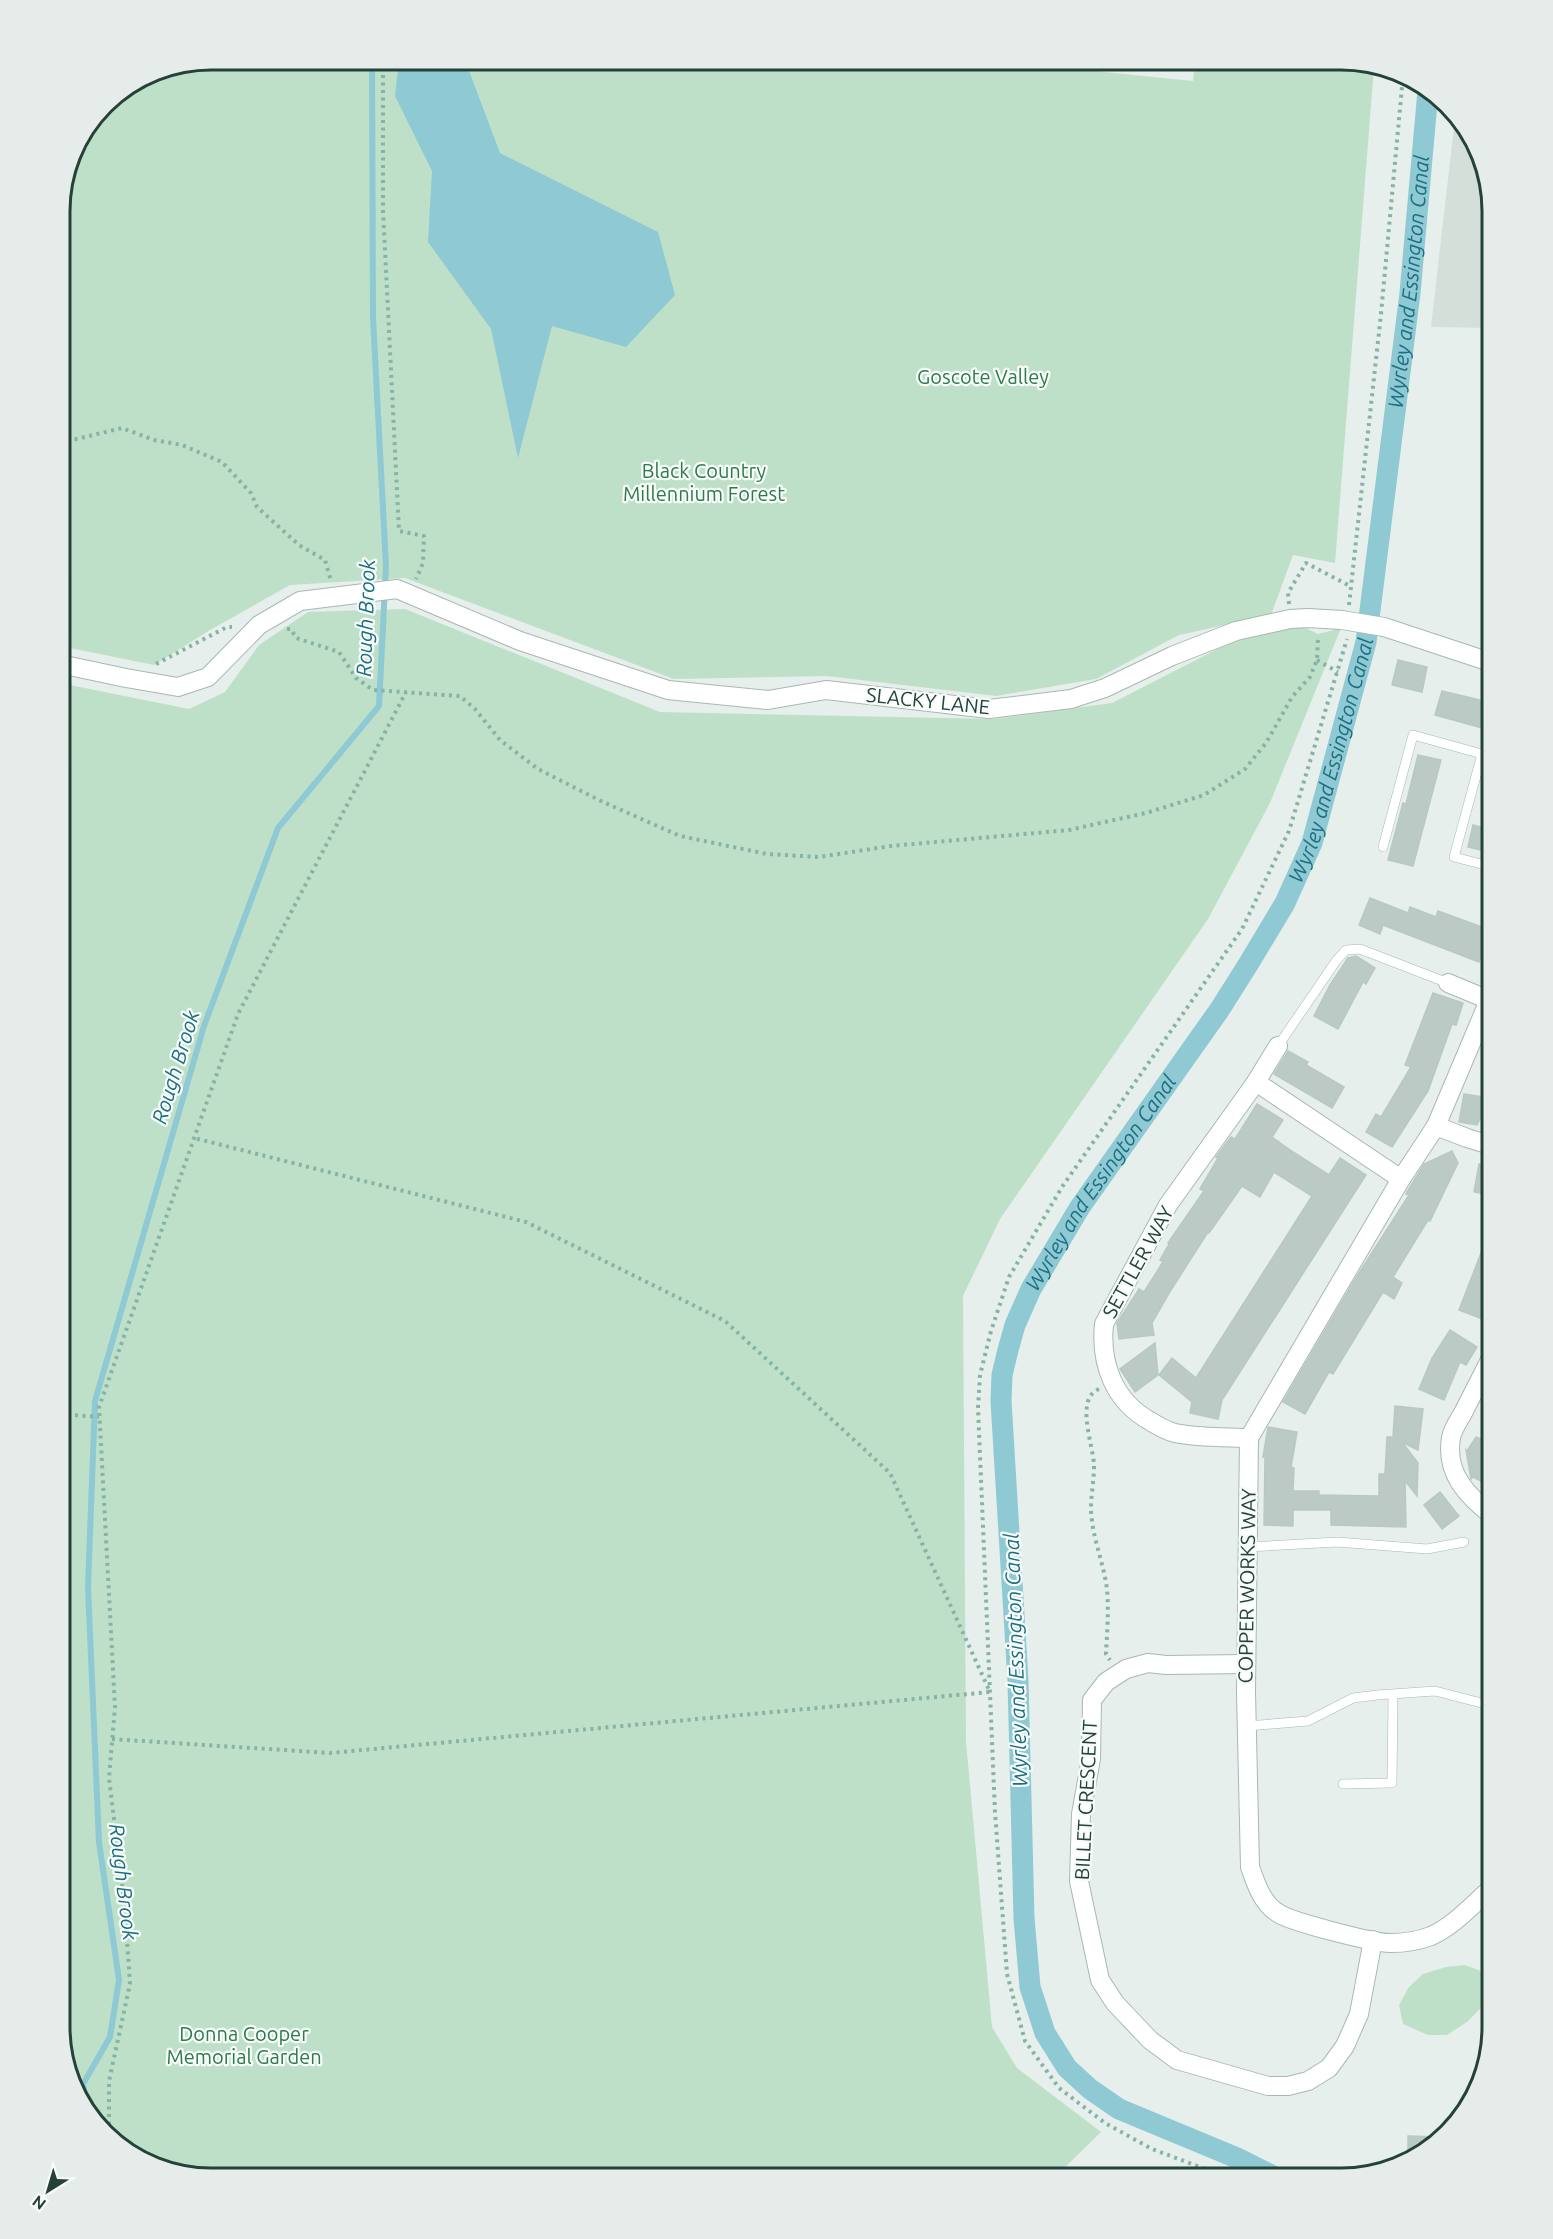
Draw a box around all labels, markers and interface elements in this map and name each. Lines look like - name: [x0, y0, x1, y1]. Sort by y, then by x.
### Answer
- water label: Wyrley and Essington Canal: [1383, 154, 1433, 409]
- park label: Goscote Valley: [917, 365, 1049, 388]
- park label: Black Country Millennium Forest: [623, 459, 785, 505]
- water label: Rough Brook: [351, 559, 379, 677]
- water label: Wyrley and Essington Canal: [1283, 636, 1377, 886]
- street label: SLACKY LANE: [865, 683, 991, 718]
- water label: Rough Brook: [146, 1007, 204, 1126]
- water label: Wyrley and Essington Canal: [1020, 1070, 1181, 1295]
- street label: SETTLER WAY: [1097, 1201, 1178, 1322]
- street label: COPPER WORKS WAY: [1233, 1488, 1260, 1684]
- water label: Wyrley and Essington Canal: [999, 1533, 1031, 1787]
- street label: BILLET CRESCENT: [1070, 1719, 1101, 1881]
- water label: Rough Brook: [105, 1822, 143, 1942]
- park label: Donna Cooper Memorial Garden: [166, 2022, 322, 2068]
- north arrow: [18, 2161, 78, 2221]
- text: N: [29, 2192, 49, 2214]

